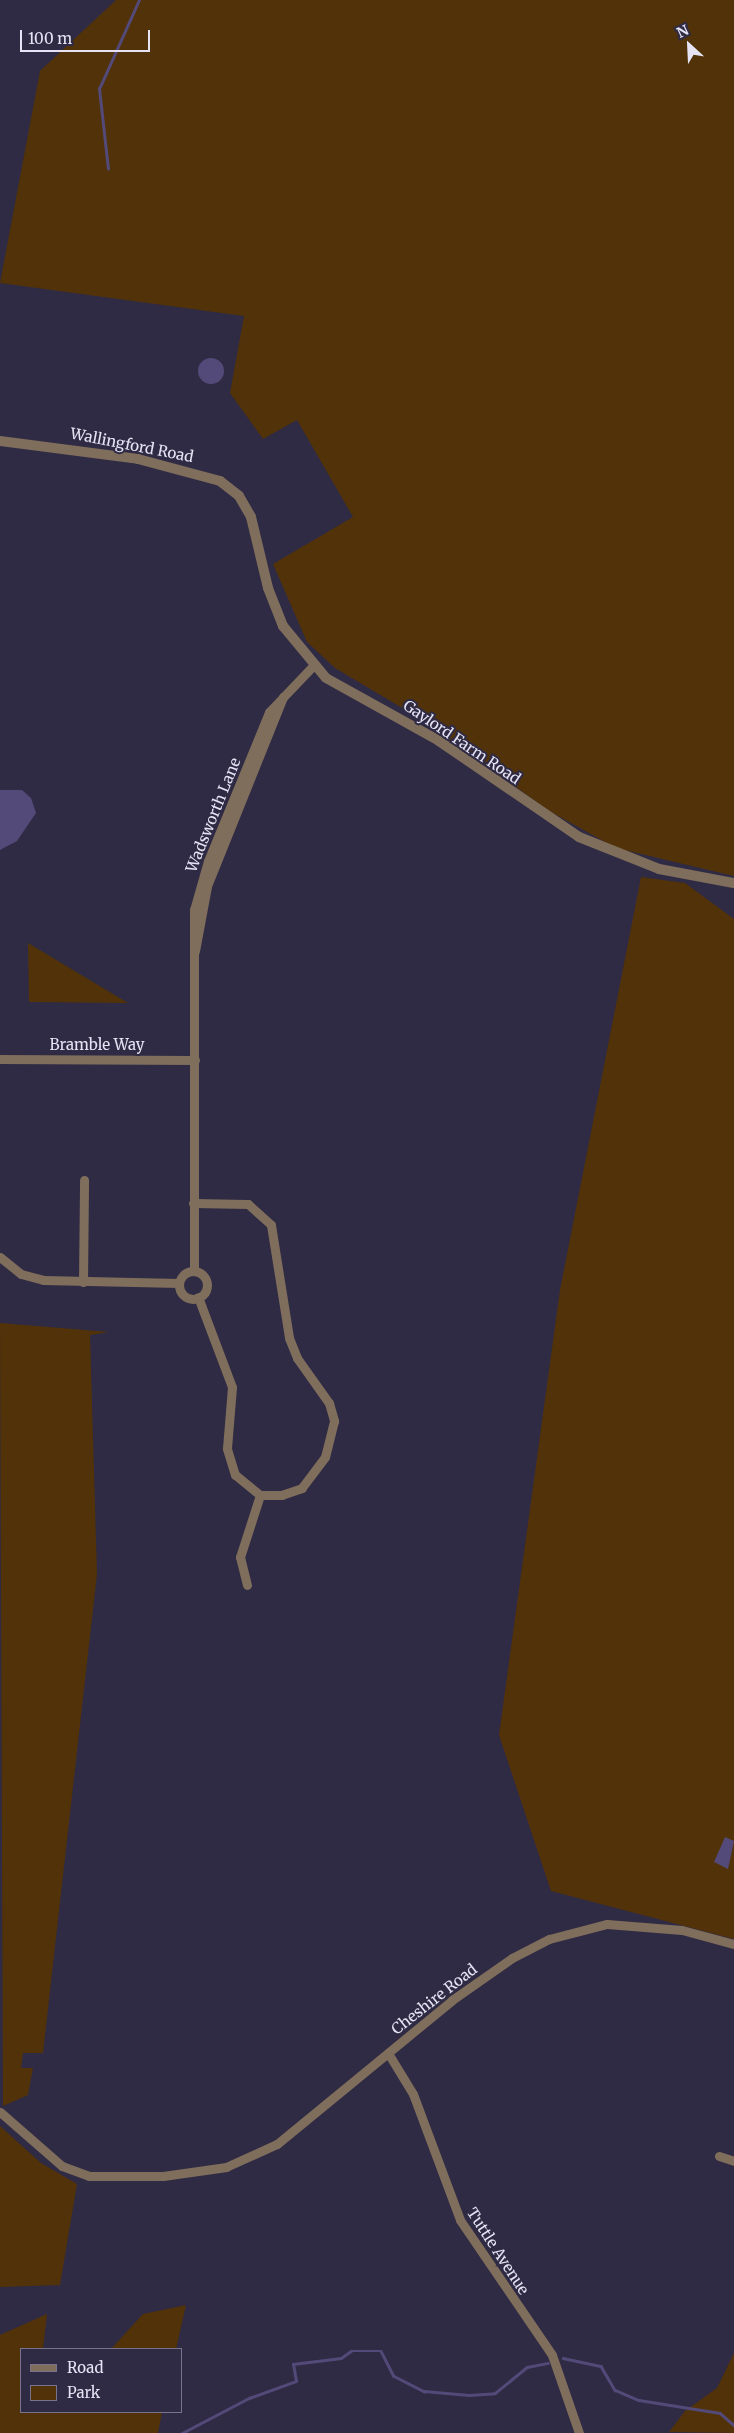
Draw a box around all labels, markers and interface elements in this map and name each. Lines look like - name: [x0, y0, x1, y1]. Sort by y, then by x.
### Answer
- scale bar: [22, 20, 152, 52]
- north arrow: [664, 20, 714, 70]
- text: N: [674, 21, 691, 42]
- text: 100 m: [28, 29, 72, 48]
- street label: Wallingford Road: [69, 424, 195, 466]
- street label: Gaylord Farm Road: [400, 696, 524, 788]
- street label: Wadsworth Lane: [182, 755, 244, 875]
- street label: Bramble Way: [49, 1036, 145, 1054]
- street label: Cheshire Road: [388, 1960, 480, 2038]
- street label: Tuttle Avenue: [463, 2204, 533, 2298]
- legend: [20, 2348, 182, 2413]
- text: Road: [67, 2358, 103, 2377]
- text: Park: [67, 2383, 100, 2402]

